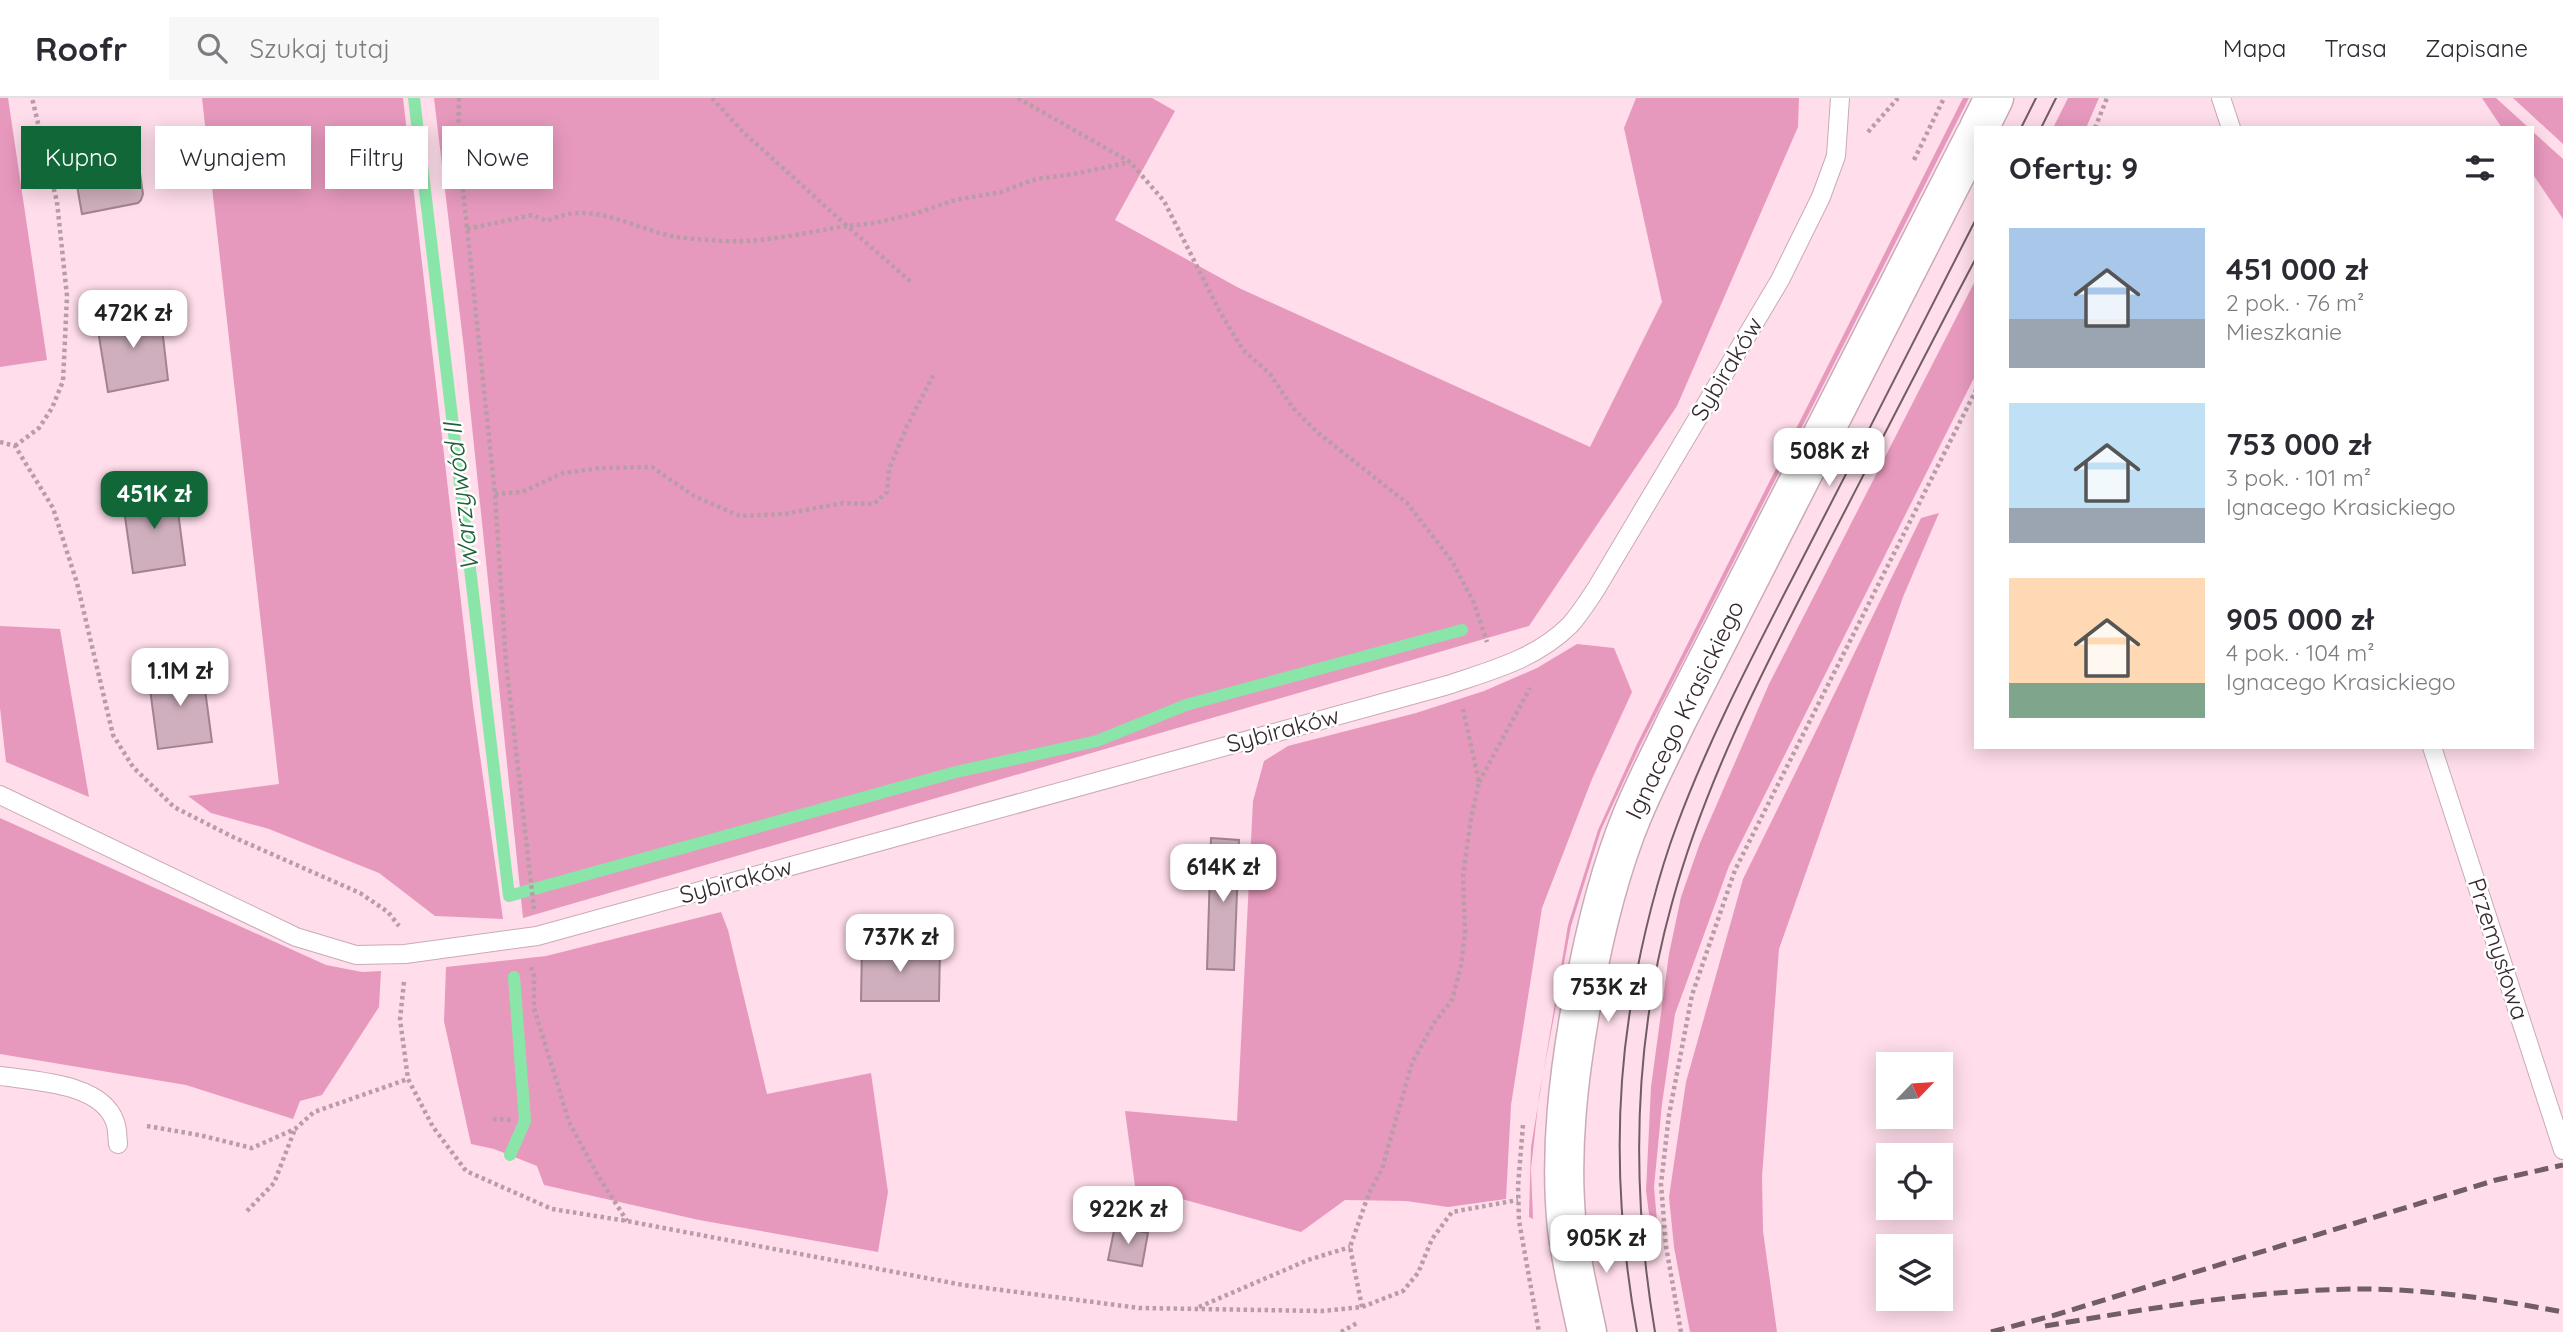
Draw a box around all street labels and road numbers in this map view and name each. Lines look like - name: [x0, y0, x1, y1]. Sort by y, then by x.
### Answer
- street label: Sybiraków: [1683, 311, 1769, 426]
- street label: Ignacego Krasickiego: [1618, 595, 1750, 824]
- street label: Sybiraków: [1223, 700, 1342, 758]
- street label: Sybiraków: [676, 851, 795, 909]
- street label: Przemysłowa: [2462, 874, 2536, 1023]

